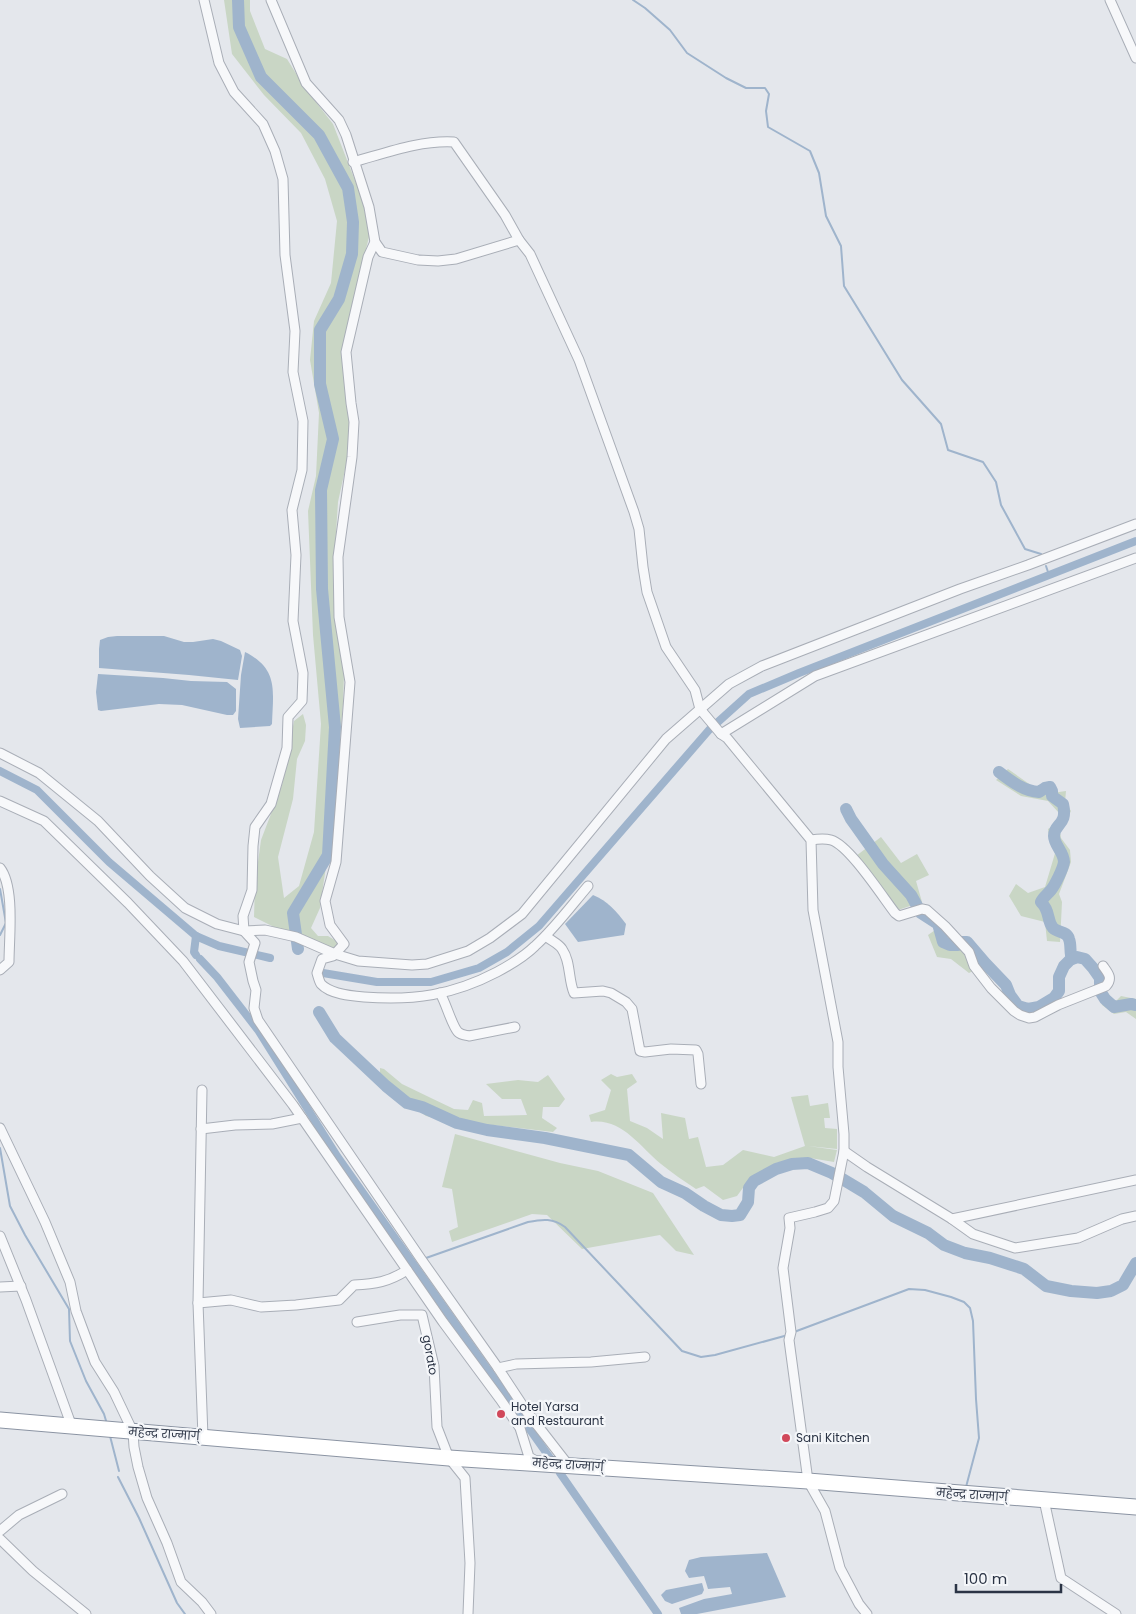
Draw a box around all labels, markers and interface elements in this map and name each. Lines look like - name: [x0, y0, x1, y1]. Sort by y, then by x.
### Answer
- street label: gorato: [419, 1334, 442, 1377]
- place label: Hotel Yarsa and Restaurant: [511, 1398, 604, 1429]
- marker: Hotel Yarsa and Restaurant: [495, 1408, 507, 1420]
- street label: महेन्द्र राज्मार्ग्: [127, 1422, 202, 1445]
- place label: Sani Kitchen: [796, 1429, 870, 1446]
- marker: Sani Kitchen: [780, 1432, 792, 1444]
- street label: महेन्द्र राज्मार्ग्: [531, 1453, 606, 1476]
- street label: महेन्द्र राज्मार्ग्: [935, 1483, 1010, 1506]
- scale bar: [956, 1562, 1061, 1594]
- text: 100 m: [964, 1568, 1007, 1589]

